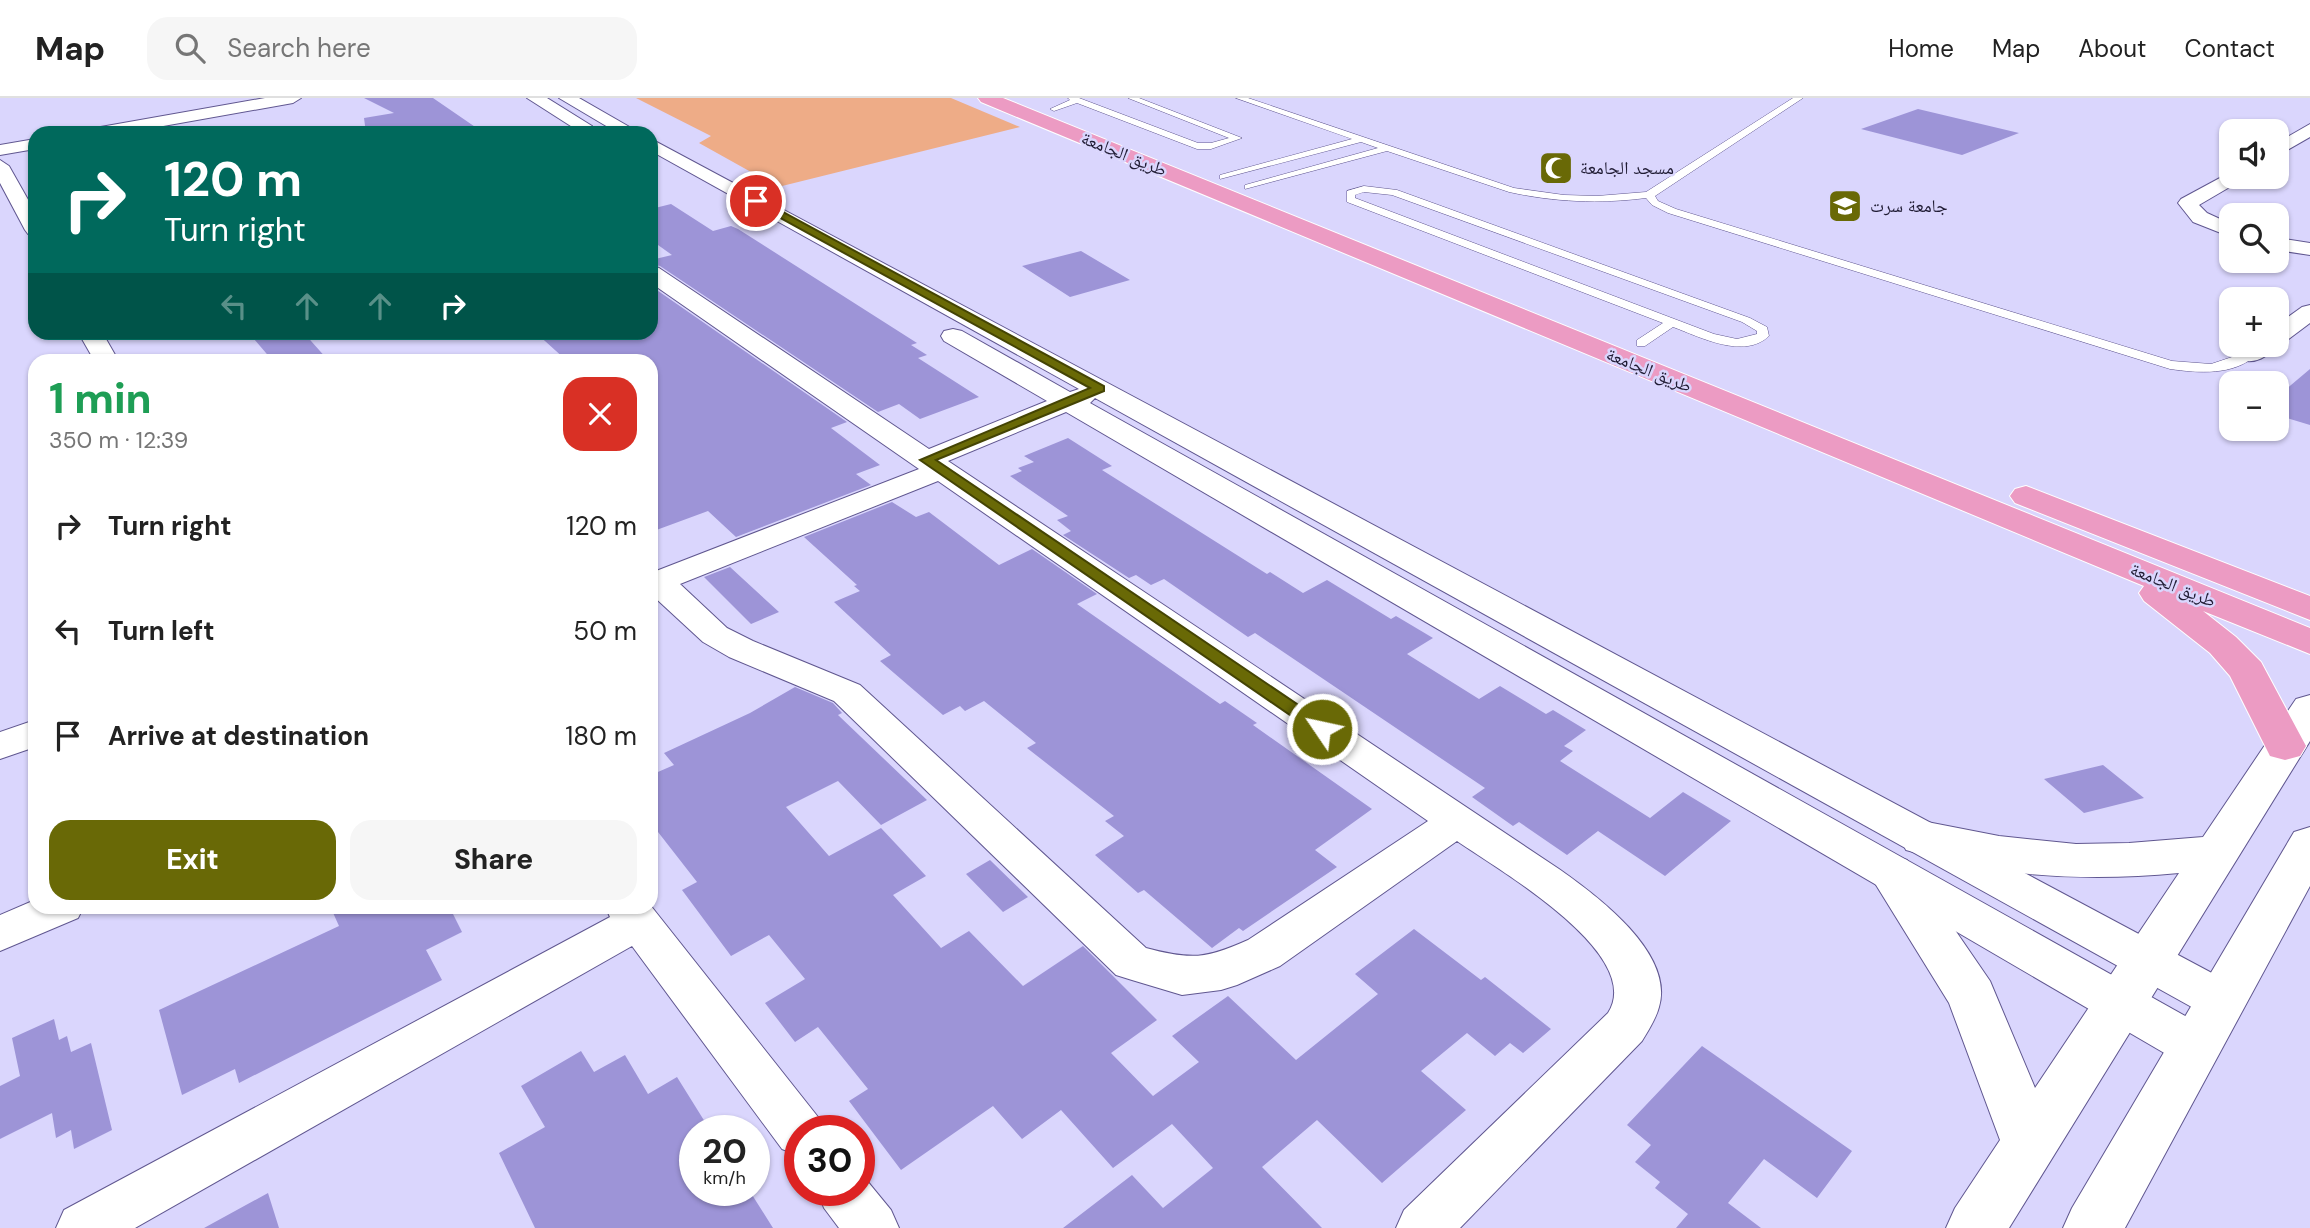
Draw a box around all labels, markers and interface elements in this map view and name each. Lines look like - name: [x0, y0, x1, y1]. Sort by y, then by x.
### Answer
- search box: [147, 17, 637, 80]
- text: Map: [35, 27, 105, 70]
- icon: search: [171, 29, 209, 67]
- text: Search here: [227, 31, 371, 65]
- text: Home: [1888, 33, 1954, 64]
- text: Map: [1992, 33, 2040, 64]
- text: About: [2078, 33, 2147, 64]
- text: Contact: [2185, 33, 2275, 64]
- map controls: [2219, 119, 2289, 441]
- button: sound: [2219, 119, 2289, 189]
- street label: طريق الجامعة: [1078, 126, 1170, 182]
- text: 120 m: [164, 147, 302, 211]
- mosque icon: مسجد الجامعة: [1537, 149, 1575, 187]
- icon: right: [49, 154, 140, 245]
- place label: مسجد الجامعة: [1580, 156, 1674, 180]
- pin: [726, 171, 786, 231]
- icon: arrive: [737, 182, 775, 220]
- school or university icon: جامعة سرت: [1826, 187, 1864, 225]
- place label: جامعة سرت: [1870, 194, 1948, 218]
- button: search: [2219, 203, 2289, 273]
- text: Turn right: [164, 209, 306, 251]
- icon: left: [215, 287, 253, 325]
- icon: ahead: [288, 287, 326, 325]
- icon: ahead: [361, 287, 399, 325]
- icon: right: [434, 287, 472, 325]
- button: +: [2219, 287, 2289, 357]
- street label: طريق الجامعة: [1603, 342, 1695, 398]
- text: 1 min: [49, 371, 152, 426]
- button: −: [2219, 371, 2289, 441]
- button: close: [563, 377, 637, 451]
- text: 350 m · 12:39: [49, 425, 188, 455]
- icon: right: [49, 507, 87, 545]
- text: Turn right: [108, 509, 232, 543]
- text: 120 m: [566, 509, 637, 543]
- street label: طريق الجامعة: [2127, 557, 2219, 613]
- icon: left: [49, 612, 87, 650]
- text: Turn left: [108, 614, 215, 648]
- text: 50 m: [573, 614, 637, 648]
- position arrow: [1285, 692, 1359, 766]
- icon: arrive: [49, 717, 87, 755]
- text: Arrive at destination: [108, 719, 369, 753]
- text: 180 m: [565, 719, 637, 753]
- button: Exit: [49, 820, 336, 900]
- button: Share: [350, 820, 637, 900]
- speed limit sign: 30: [784, 1115, 875, 1206]
- text: 20: [702, 1128, 747, 1174]
- text: km/h: [703, 1166, 746, 1190]

